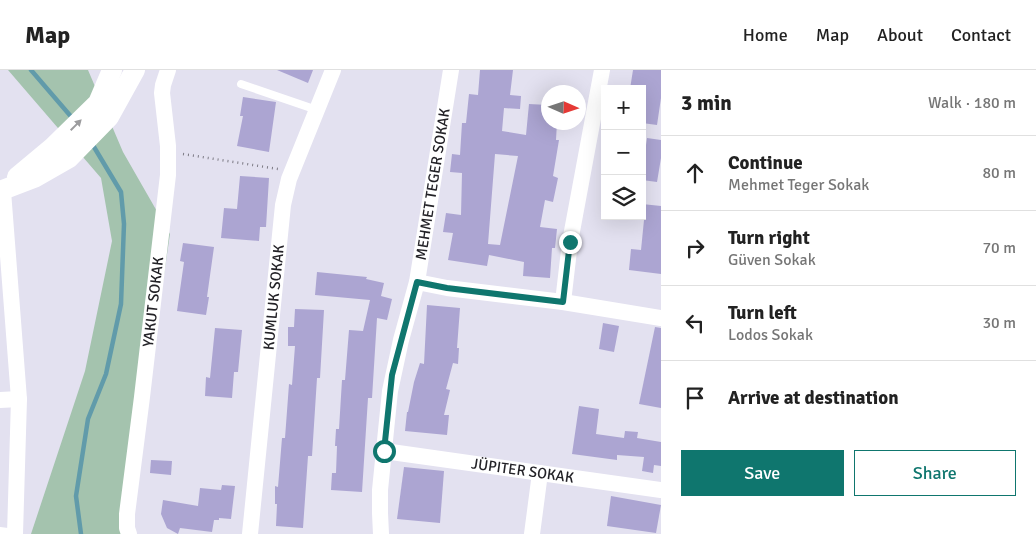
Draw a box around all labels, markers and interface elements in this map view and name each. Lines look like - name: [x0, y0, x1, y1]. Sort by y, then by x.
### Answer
- text: Map: [25, 20, 70, 50]
- text: Home: [743, 24, 788, 46]
- text: Map: [816, 24, 849, 46]
- text: About: [877, 24, 923, 46]
- text: Contact: [951, 24, 1011, 46]
- north arrow: [541, 85, 586, 130]
- map controls: [601, 85, 646, 220]
- button: +: [601, 85, 646, 130]
- text: 3 min: [681, 90, 732, 116]
- text: Walk · 180 m: [928, 93, 1016, 113]
- street label: MEHMET TEGER SOKAK: [412, 107, 454, 261]
- one-way arrow: [69, 119, 81, 131]
- button: −: [601, 130, 646, 175]
- text: Continue: [728, 151, 803, 175]
- icon: ahead: [681, 159, 709, 187]
- text: 80 m: [982, 163, 1016, 183]
- button: layers: [601, 175, 646, 220]
- text: Mehmet Teger Sokak: [728, 175, 869, 195]
- text: Turn right: [728, 226, 810, 250]
- route end: [559, 231, 582, 254]
- icon: right: [681, 234, 709, 262]
- text: 70 m: [982, 238, 1016, 258]
- street label: KUMLUK SOKAK: [260, 244, 288, 351]
- text: Güven Sokak: [728, 250, 816, 270]
- street label: YAKUT SOKAK: [139, 256, 167, 348]
- text: Turn left: [728, 301, 797, 325]
- icon: left: [681, 309, 709, 337]
- text: 30 m: [982, 313, 1016, 333]
- text: Lodos Sokak: [728, 325, 813, 345]
- icon: arrive: [681, 384, 709, 412]
- text: Arrive at destination: [728, 386, 899, 410]
- route start: [373, 440, 396, 463]
- button: Save: [681, 450, 844, 496]
- button: Share: [854, 450, 1016, 496]
- street label: JÜPITER SOKAK: [470, 454, 575, 487]

